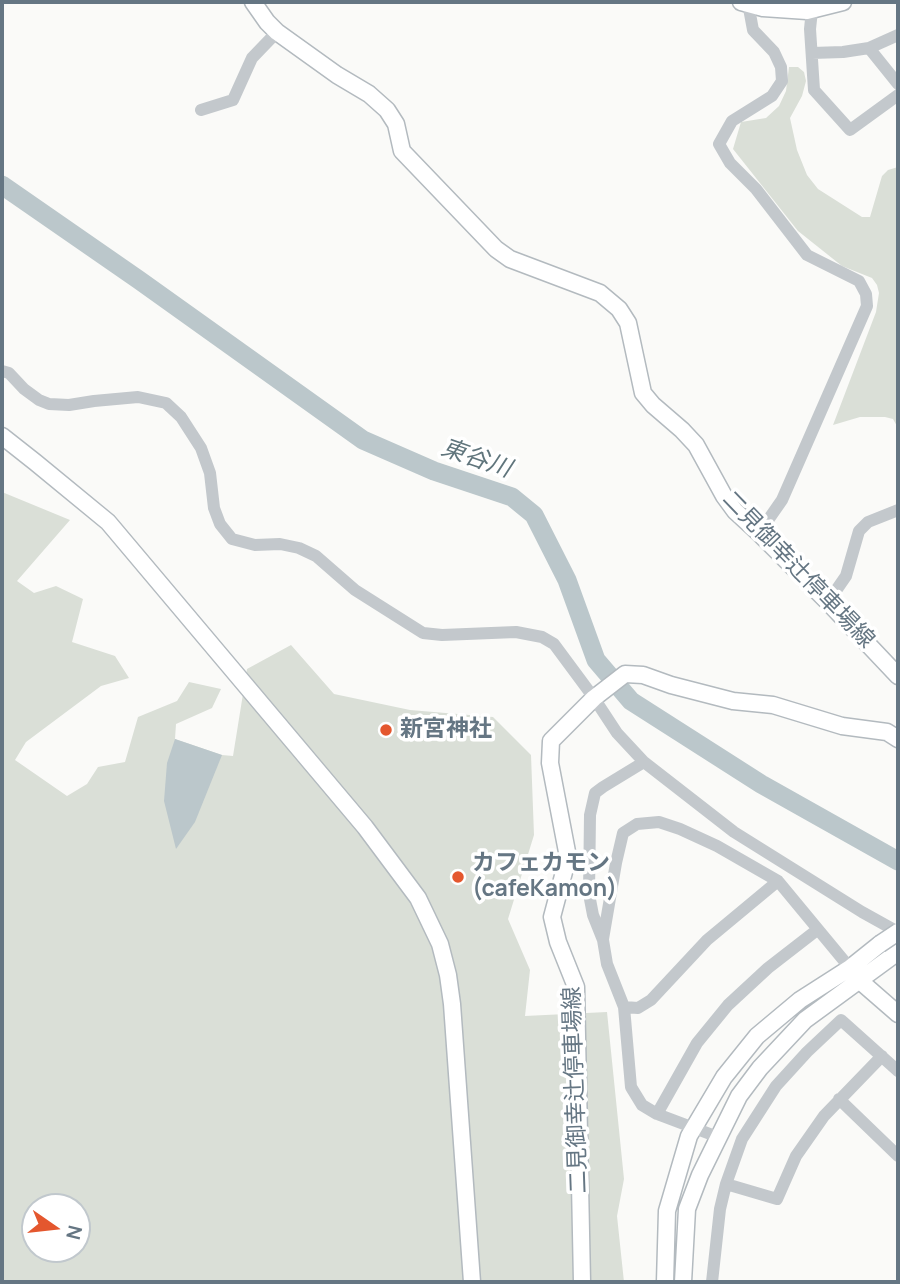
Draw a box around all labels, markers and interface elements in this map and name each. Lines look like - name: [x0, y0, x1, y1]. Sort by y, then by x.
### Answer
- water label: 東谷川: [437, 434, 515, 484]
- street label: 二見御幸辻停車場線: [716, 486, 880, 654]
- place label: 新宮神社: [400, 716, 492, 744]
- marker: 新宮神社: [378, 722, 394, 738]
- place label: カフェカモン (cafeKamon): [472, 850, 617, 904]
- marker: カフェカモン (cafeKamon): [450, 869, 466, 885]
- street label: 二見御幸辻停車場線: [559, 986, 593, 1194]
- north arrow: [21, 1193, 91, 1263]
- text: N: [60, 1223, 89, 1242]

